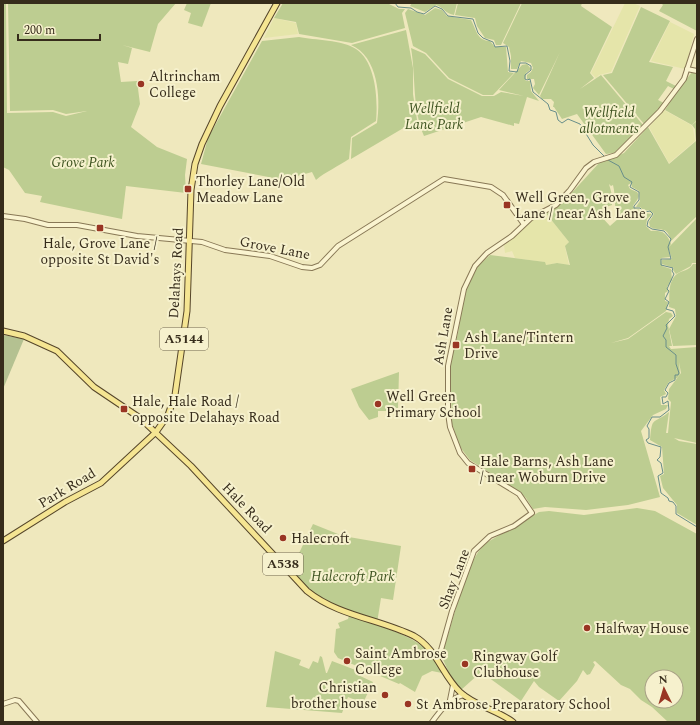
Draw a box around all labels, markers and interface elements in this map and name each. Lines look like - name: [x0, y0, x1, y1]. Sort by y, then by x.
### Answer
- scale bar: [18, 16, 100, 42]
- text: 200 m: [24, 21, 55, 40]
- place label: Altrincham College: [149, 66, 220, 103]
- marker: Altrincham College: [136, 79, 146, 89]
- park label: Wellfield Lane Park: [405, 98, 464, 135]
- park label: Wellfield allotments: [579, 102, 639, 139]
- park label: Grove Park: [51, 152, 115, 173]
- place label: Thorley Lane/Old Meadow Lane: [196, 171, 305, 208]
- marker: Thorley Lane/Old Meadow Lane: [183, 184, 193, 194]
- place label: Well Green, Grove Lane / near Ash Lane: [515, 187, 646, 224]
- marker: Well Green, Grove Lane / near Ash Lane: [502, 200, 512, 210]
- marker: Hale, Grove Lane / opposite St David's: [95, 223, 105, 233]
- street label: Delahays Road: [163, 227, 189, 319]
- street label: Grove Lane: [238, 231, 312, 265]
- place label: Hale, Grove Lane / opposite St David's: [41, 233, 159, 270]
- street label: Ash Lane: [428, 305, 458, 367]
- place label: Ash Lane/Tintern Drive: [464, 327, 574, 364]
- road number: A5144: [160, 328, 208, 350]
- marker: Ash Lane/Tintern Drive: [451, 340, 461, 350]
- place label: Well Green Primary School: [386, 386, 481, 423]
- place label: Hale, Hale Road / opposite Delahays Road: [132, 391, 280, 428]
- marker: Well Green Primary School: [373, 399, 383, 409]
- marker: Hale, Hale Road / opposite Delahays Road: [119, 404, 129, 414]
- place label: Hale Barns, Ash Lane / near Woburn Drive: [480, 451, 614, 488]
- street label: Park Road: [34, 462, 100, 513]
- marker: Hale Barns, Ash Lane / near Woburn Drive: [467, 464, 477, 474]
- street label: Hale Road: [217, 478, 277, 538]
- place label: Halecroft: [291, 528, 350, 549]
- marker: Halecroft: [278, 533, 288, 543]
- street label: Shay Lane: [433, 546, 475, 612]
- road number: A538: [263, 553, 303, 575]
- park label: Halecroft Park: [311, 566, 395, 587]
- place label: Halfway House: [595, 618, 689, 639]
- marker: Halfway House: [582, 623, 592, 633]
- place label: Saint Ambrose College: [355, 643, 447, 680]
- place label: Ringway Golf Clubhouse: [473, 646, 558, 683]
- marker: Saint Ambrose College: [342, 656, 352, 666]
- marker: Ringway Golf Clubhouse: [460, 659, 470, 669]
- north arrow: [644, 669, 684, 709]
- text: N: [658, 671, 668, 688]
- place label: Christian brother house: [291, 677, 377, 714]
- marker: Christian brother house: [380, 690, 390, 700]
- place label: St Ambrose Preparatory School: [416, 694, 610, 715]
- marker: St Ambrose Preparatory School: [403, 699, 413, 709]

